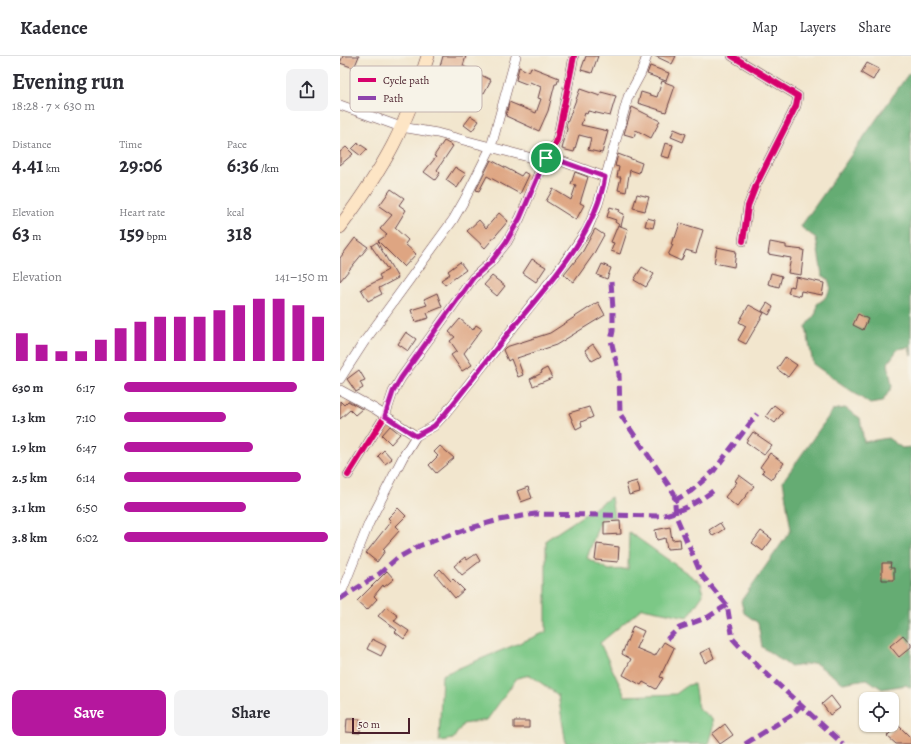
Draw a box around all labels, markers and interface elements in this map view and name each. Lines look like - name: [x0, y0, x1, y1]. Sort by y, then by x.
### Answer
- text: Kadence: [20, 15, 88, 41]
- text: Map: [752, 18, 778, 37]
- text: Layers: [800, 18, 836, 37]
- text: Share: [858, 18, 891, 37]
- legend: [350, 66, 482, 112]
- text: Evening run: [12, 67, 124, 97]
- button: share: [286, 69, 328, 111]
- text: Cycle path: [383, 73, 430, 88]
- text: Path: [383, 91, 404, 106]
- text: 18:28 · 7 × 630 m: [12, 97, 95, 114]
- text: Distance: [12, 137, 51, 152]
- text: Time: [119, 137, 142, 152]
- text: Pace: [227, 137, 247, 152]
- pin: [529, 141, 563, 175]
- icon: arrive: [535, 147, 557, 169]
- text: 4.41: [12, 152, 43, 179]
- text: 29:06: [119, 152, 162, 179]
- text: 6:36: [227, 152, 259, 179]
- text: km: [43, 161, 60, 176]
- text: /km: [259, 161, 279, 176]
- text: Elevation: [12, 205, 54, 220]
- text: Heart rate: [119, 205, 165, 220]
- text: kcal: [227, 205, 244, 220]
- text: 63: [12, 220, 30, 247]
- text: 159: [119, 220, 144, 247]
- text: 318: [227, 220, 252, 247]
- text: m: [30, 229, 41, 244]
- text: bpm: [144, 229, 167, 244]
- text: Elevation: [12, 268, 62, 285]
- text: 141–150 m: [275, 268, 328, 285]
- text: 630 m: [12, 379, 43, 396]
- text: 6:17: [76, 379, 95, 396]
- text: 1.3 km: [12, 409, 46, 426]
- text: 7:10: [76, 409, 96, 426]
- text: 1.9 km: [12, 439, 46, 456]
- text: 6:47: [76, 439, 96, 456]
- text: 2.5 km: [12, 469, 47, 486]
- text: 6:14: [76, 469, 95, 486]
- text: 3.1 km: [12, 499, 46, 516]
- text: 6:50: [76, 499, 98, 516]
- text: 3.8 km: [12, 529, 47, 546]
- text: 6:02: [76, 529, 98, 546]
- button: Save: [12, 690, 166, 736]
- button: Share: [174, 690, 328, 736]
- map controls: [859, 692, 899, 732]
- button: locate: [859, 692, 899, 732]
- scale bar: [352, 716, 410, 735]
- text: 50 m: [358, 717, 380, 732]

